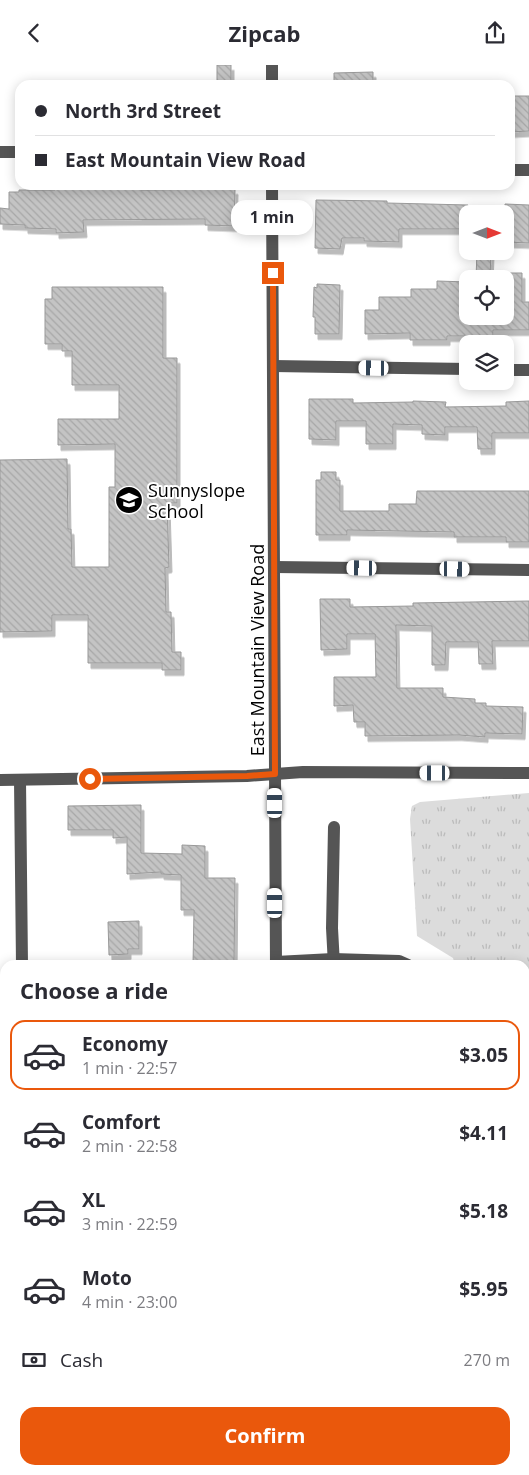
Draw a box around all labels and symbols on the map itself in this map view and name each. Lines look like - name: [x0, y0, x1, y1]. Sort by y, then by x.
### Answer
- callout: 1 min: [232, 201, 314, 235]
- north arrow: [459, 205, 514, 260]
- route end: [262, 262, 284, 284]
- car: [358, 360, 389, 376]
- place label: Sunnyslope School: [148, 478, 245, 523]
- school or university icon: Sunnyslope School: [114, 485, 144, 515]
- street label: East Mountain View Road: [245, 544, 269, 756]
- car: [346, 560, 377, 576]
- car: [439, 561, 470, 577]
- car: [420, 766, 450, 781]
- route start: [79, 768, 101, 790]
- car: [267, 788, 282, 818]
- car: [267, 888, 282, 918]

